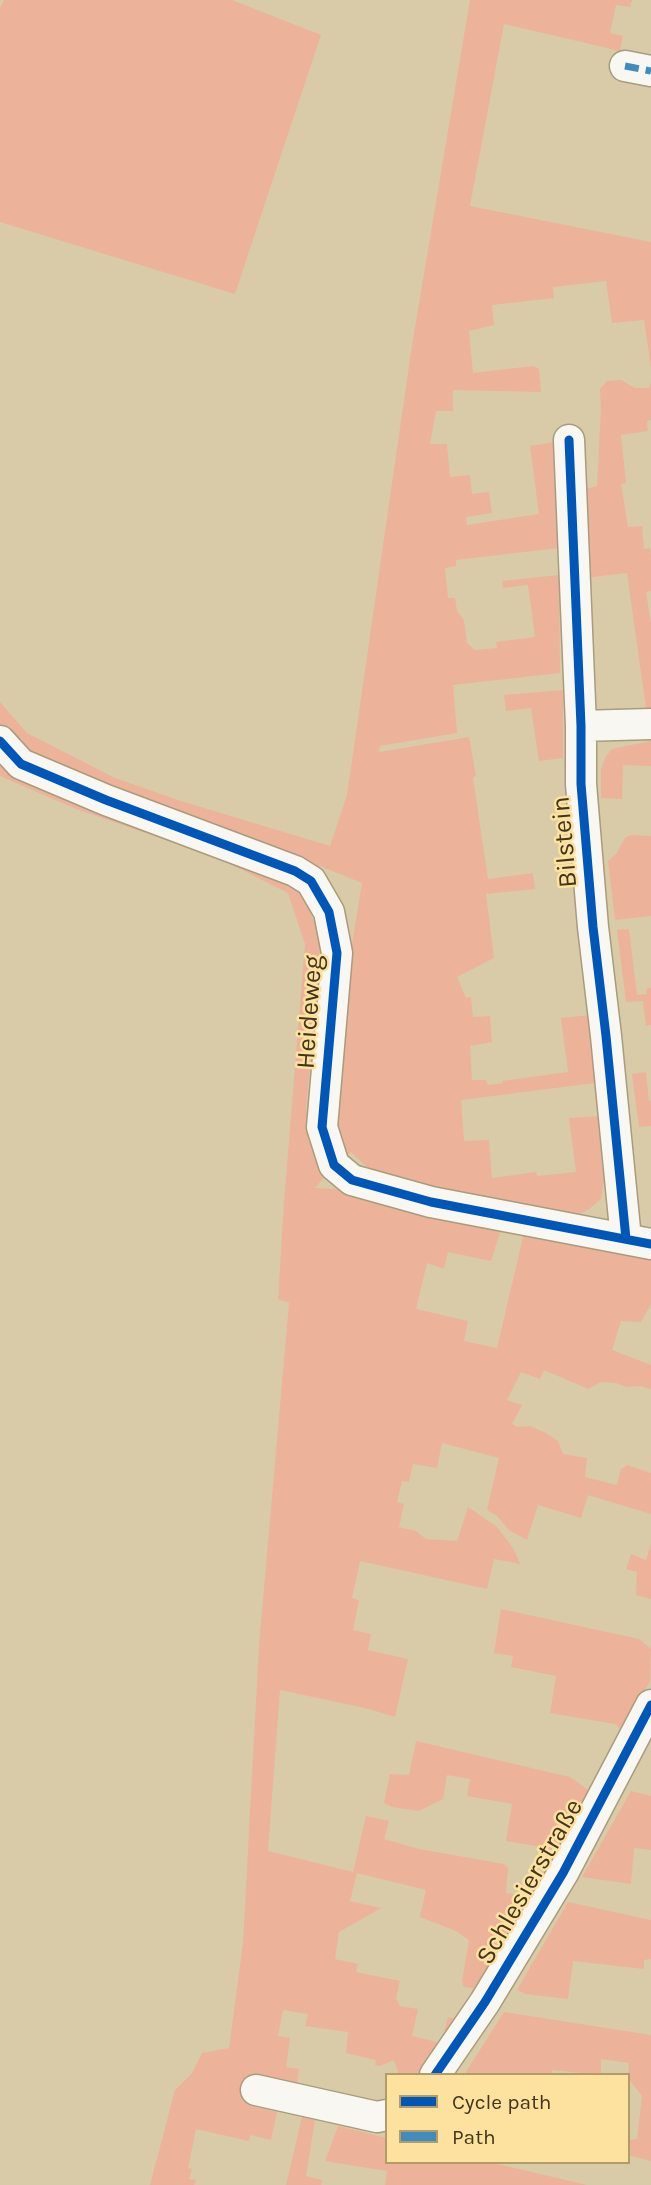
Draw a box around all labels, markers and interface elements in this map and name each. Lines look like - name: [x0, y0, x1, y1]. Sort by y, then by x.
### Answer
- street label: Bilstein: [545, 795, 585, 889]
- street label: Heideweg: [290, 954, 330, 1070]
- street label: Schlesierstraße: [470, 1794, 590, 1970]
- legend: [385, 2073, 630, 2164]
- text: Cycle path: [452, 2090, 552, 2114]
- text: Path: [452, 2125, 496, 2149]

